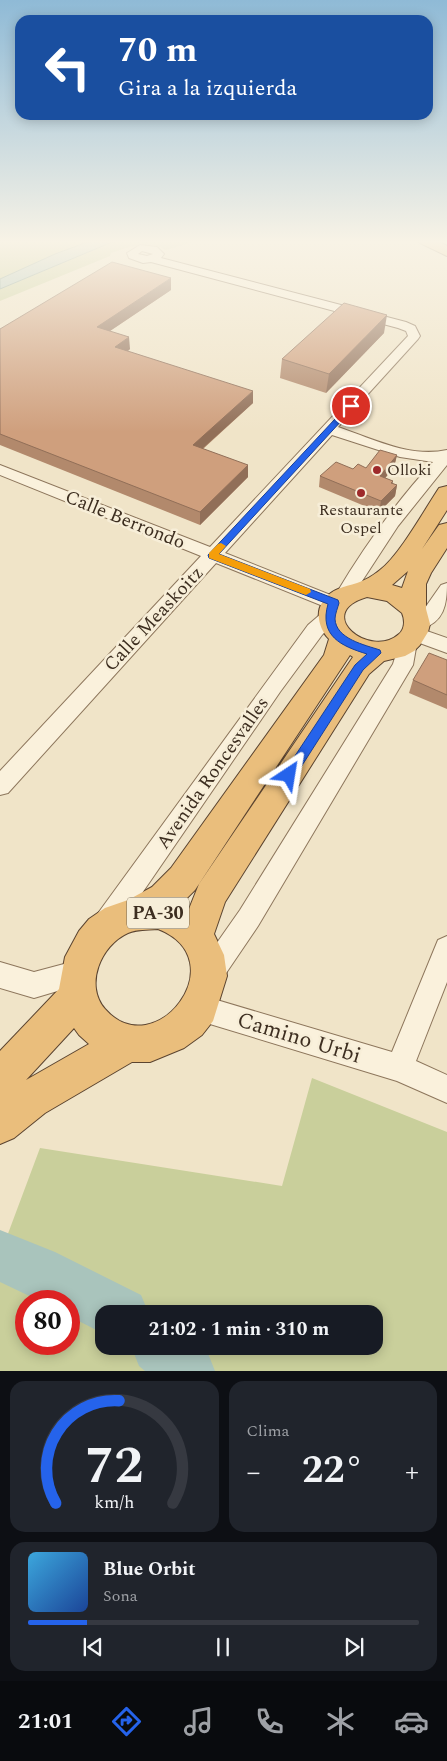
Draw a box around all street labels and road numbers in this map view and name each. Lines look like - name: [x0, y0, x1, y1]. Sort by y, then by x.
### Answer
- street label: Calle Berrondo: [61, 483, 189, 557]
- street label: Calle Measkoitz: [97, 560, 211, 678]
- street label: Avenida Roncesvalles: [149, 691, 277, 855]
- road number: PA-30: [127, 898, 189, 928]
- street label: Camino Urbi: [233, 1004, 365, 1072]

